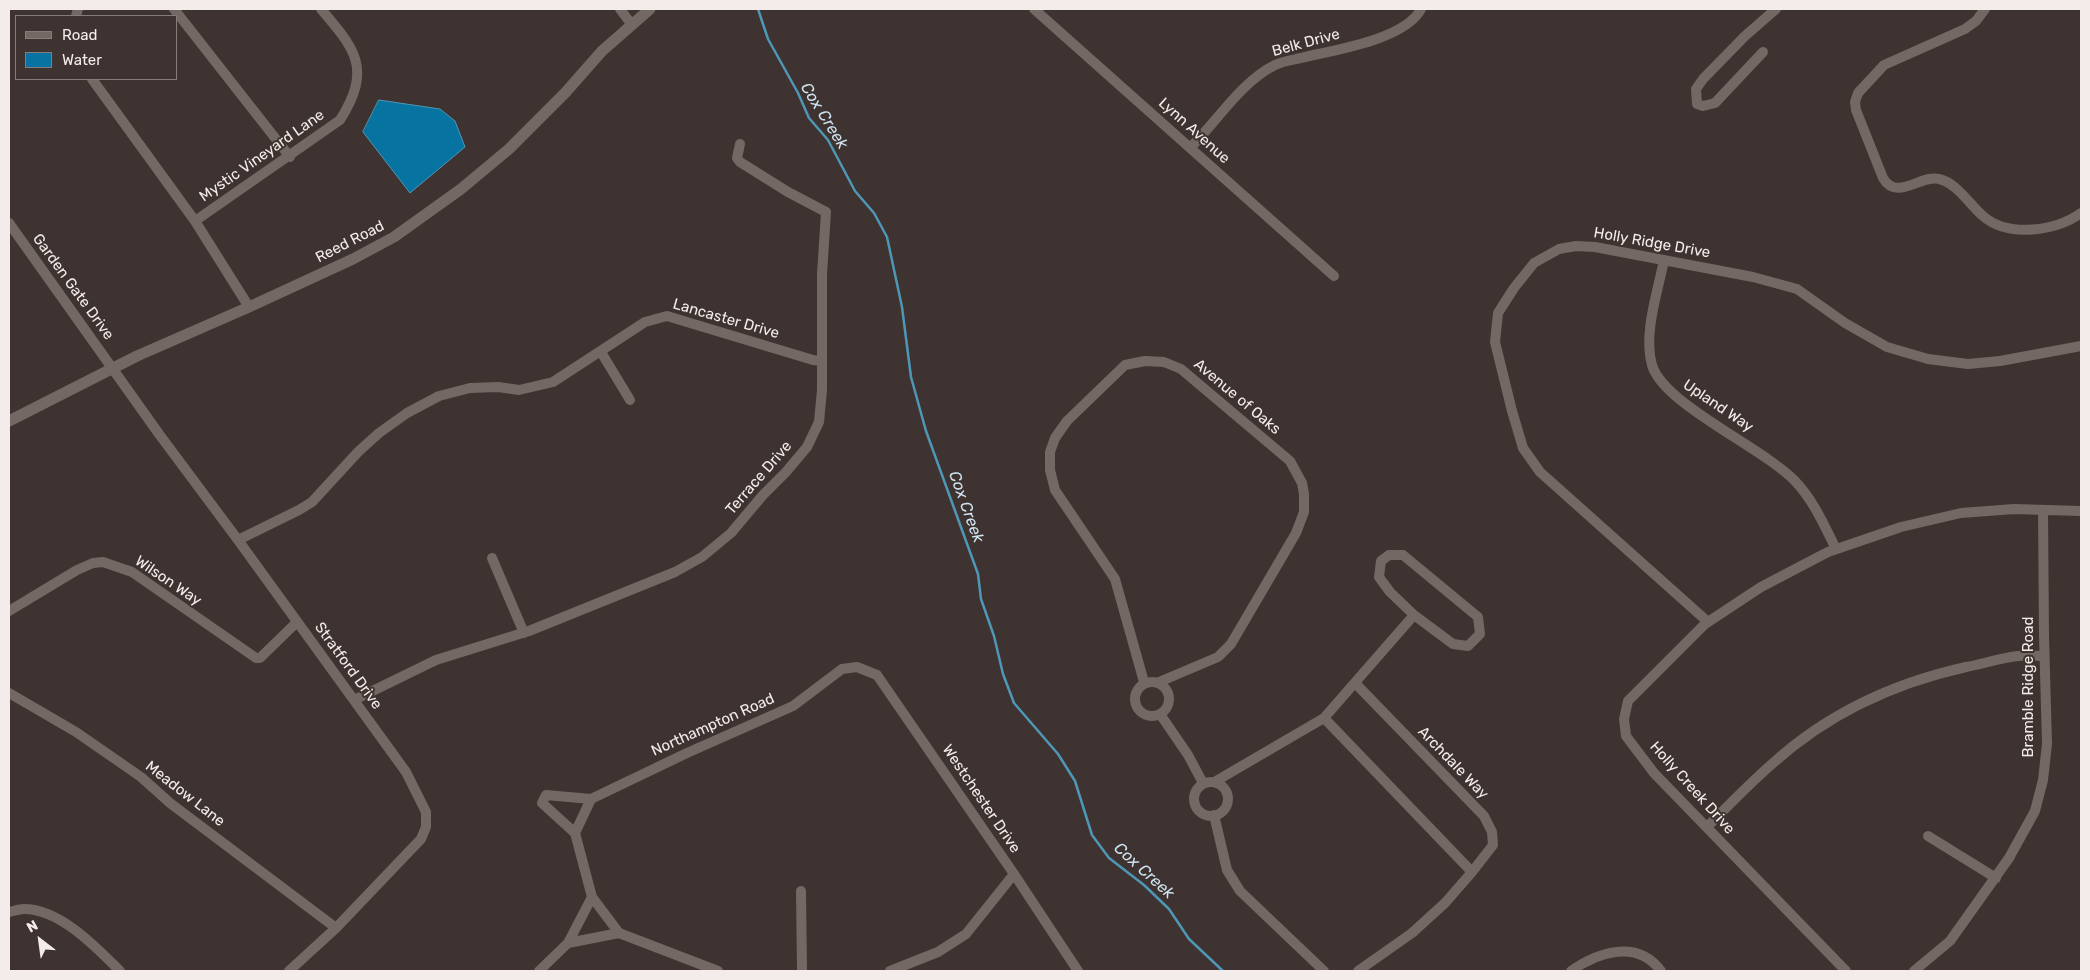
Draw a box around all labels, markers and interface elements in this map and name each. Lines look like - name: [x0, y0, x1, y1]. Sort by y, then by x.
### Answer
- legend: [15, 15, 178, 80]
- street label: Belk Drive: [1270, 25, 1342, 61]
- text: Road: [62, 26, 98, 44]
- text: Water: [62, 51, 102, 69]
- water label: Cox Creek: [796, 79, 852, 153]
- street label: Lynn Avenue: [1155, 94, 1233, 168]
- street label: Mystic Vineyard Lane: [196, 106, 328, 206]
- street label: Reed Road: [313, 217, 387, 267]
- street label: Holly Ridge Drive: [1592, 224, 1712, 262]
- street label: Garden Gate Drive: [29, 231, 117, 343]
- street label: Lancaster Drive: [671, 295, 781, 343]
- street label: Avenue of Oaks: [1190, 355, 1284, 439]
- street label: Upland Way: [1679, 376, 1757, 436]
- street label: Terrace Drive: [722, 438, 796, 518]
- water label: Cox Creek: [944, 468, 988, 546]
- street label: Wilson Way: [131, 552, 205, 610]
- street label: Bramble Ridge Road: [2020, 617, 2038, 757]
- street label: Stratford Drive: [310, 619, 386, 713]
- street label: Northampton Road: [649, 690, 777, 760]
- street label: Archdale Way: [1414, 723, 1492, 803]
- street label: Holly Creek Drive: [1646, 738, 1738, 838]
- street label: Westchester Drive: [938, 741, 1024, 857]
- street label: Meadow Lane: [142, 757, 228, 831]
- water label: Cox Creek: [1110, 839, 1178, 903]
- north arrow: [15, 915, 65, 965]
- text: N: [24, 917, 41, 936]

